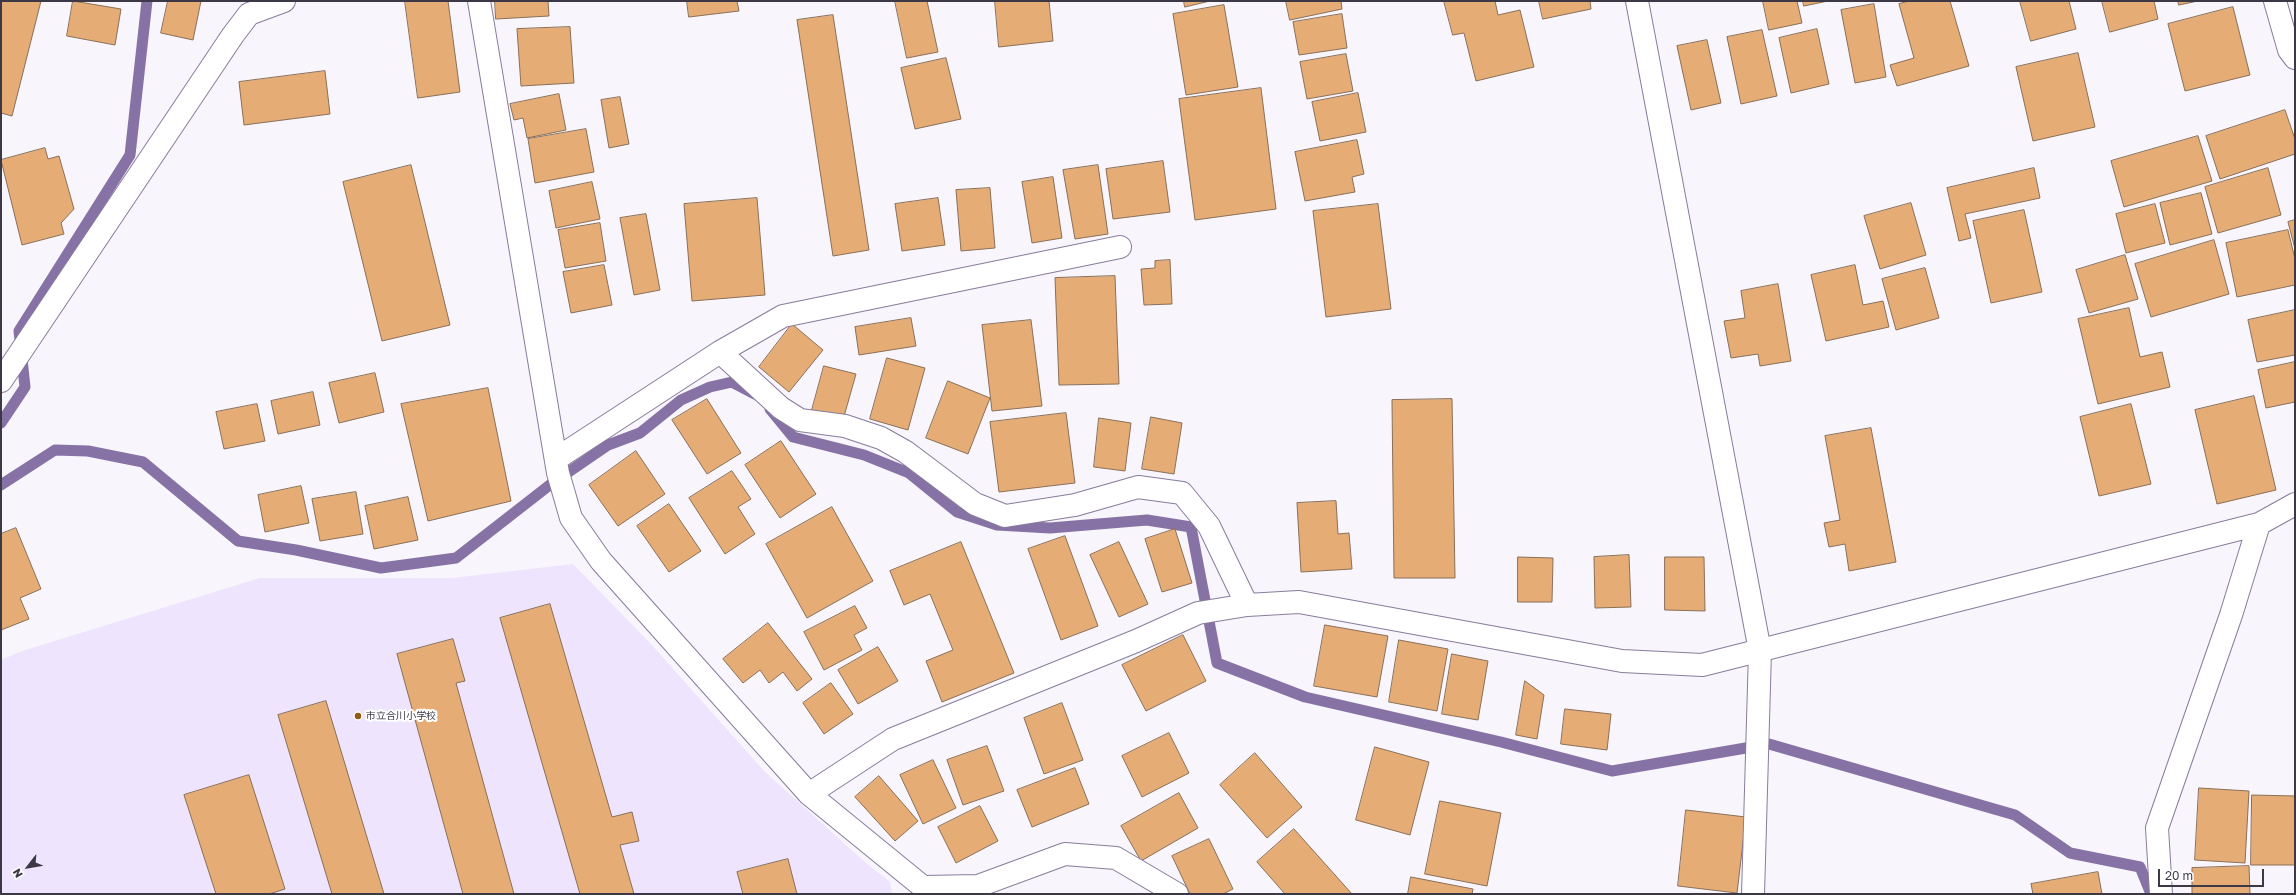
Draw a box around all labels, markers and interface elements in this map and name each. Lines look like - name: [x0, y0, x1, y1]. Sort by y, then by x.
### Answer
- place label: 市立合川小学校: [366, 710, 436, 722]
- marker: 市立合川小学校: [353, 711, 363, 721]
- north arrow: [8, 847, 48, 887]
- scale bar: [2160, 861, 2266, 887]
- text: N: [10, 867, 25, 880]
- text: 20 m: [2165, 868, 2193, 883]

